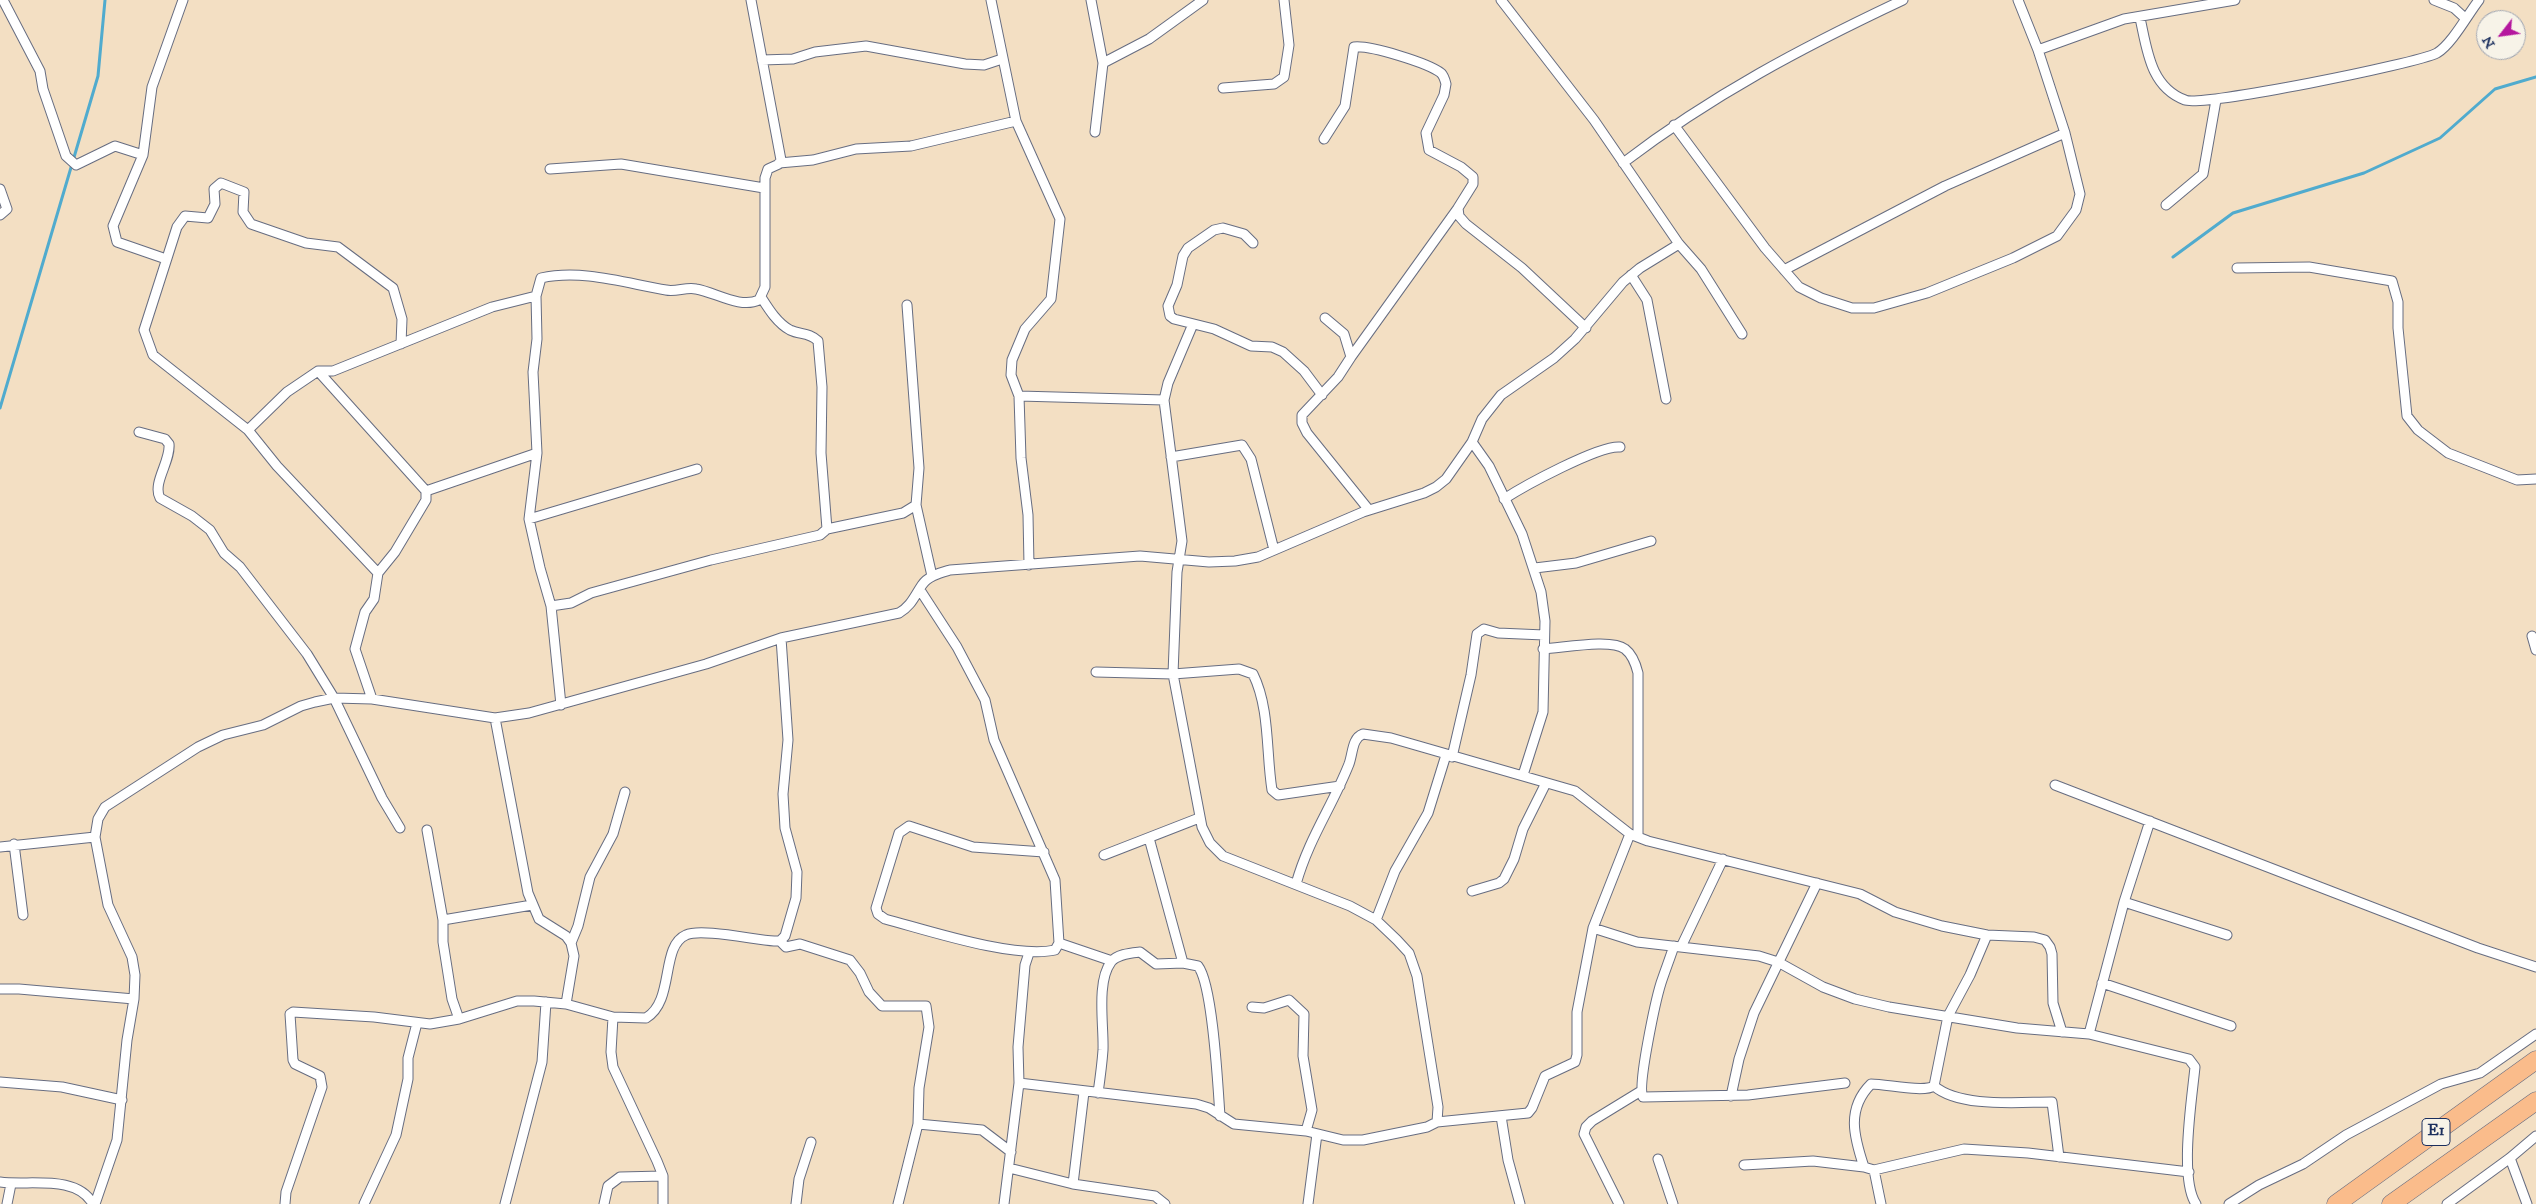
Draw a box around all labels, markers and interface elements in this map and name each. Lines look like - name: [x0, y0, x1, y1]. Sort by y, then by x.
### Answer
- north arrow: [2476, 10, 2526, 60]
- text: N: [2478, 33, 2500, 51]
- road number: E1: [2422, 1118, 2450, 1146]

